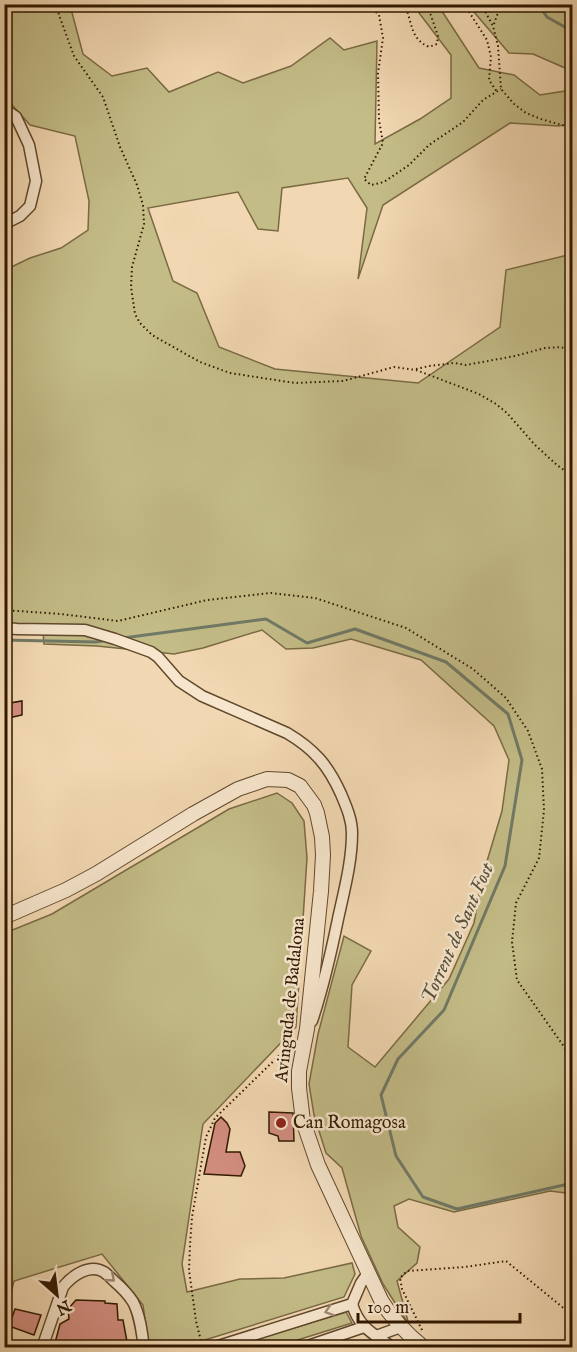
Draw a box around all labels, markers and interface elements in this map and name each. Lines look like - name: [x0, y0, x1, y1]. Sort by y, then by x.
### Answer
- water label: Torrent de Sant Fost: [416, 858, 501, 1007]
- street label: Avinguda de Badalona: [271, 916, 311, 1084]
- place label: Can Romagosa: [293, 1112, 406, 1135]
- marker: Can Romagosa: [274, 1116, 288, 1130]
- north arrow: [27, 1265, 87, 1325]
- one-way arrow: [104, 1271, 115, 1282]
- scale bar: [358, 1286, 520, 1324]
- text: N: [52, 1294, 75, 1319]
- text: 100 m: [367, 1297, 409, 1320]
- one-way arrow: [324, 1304, 335, 1316]

